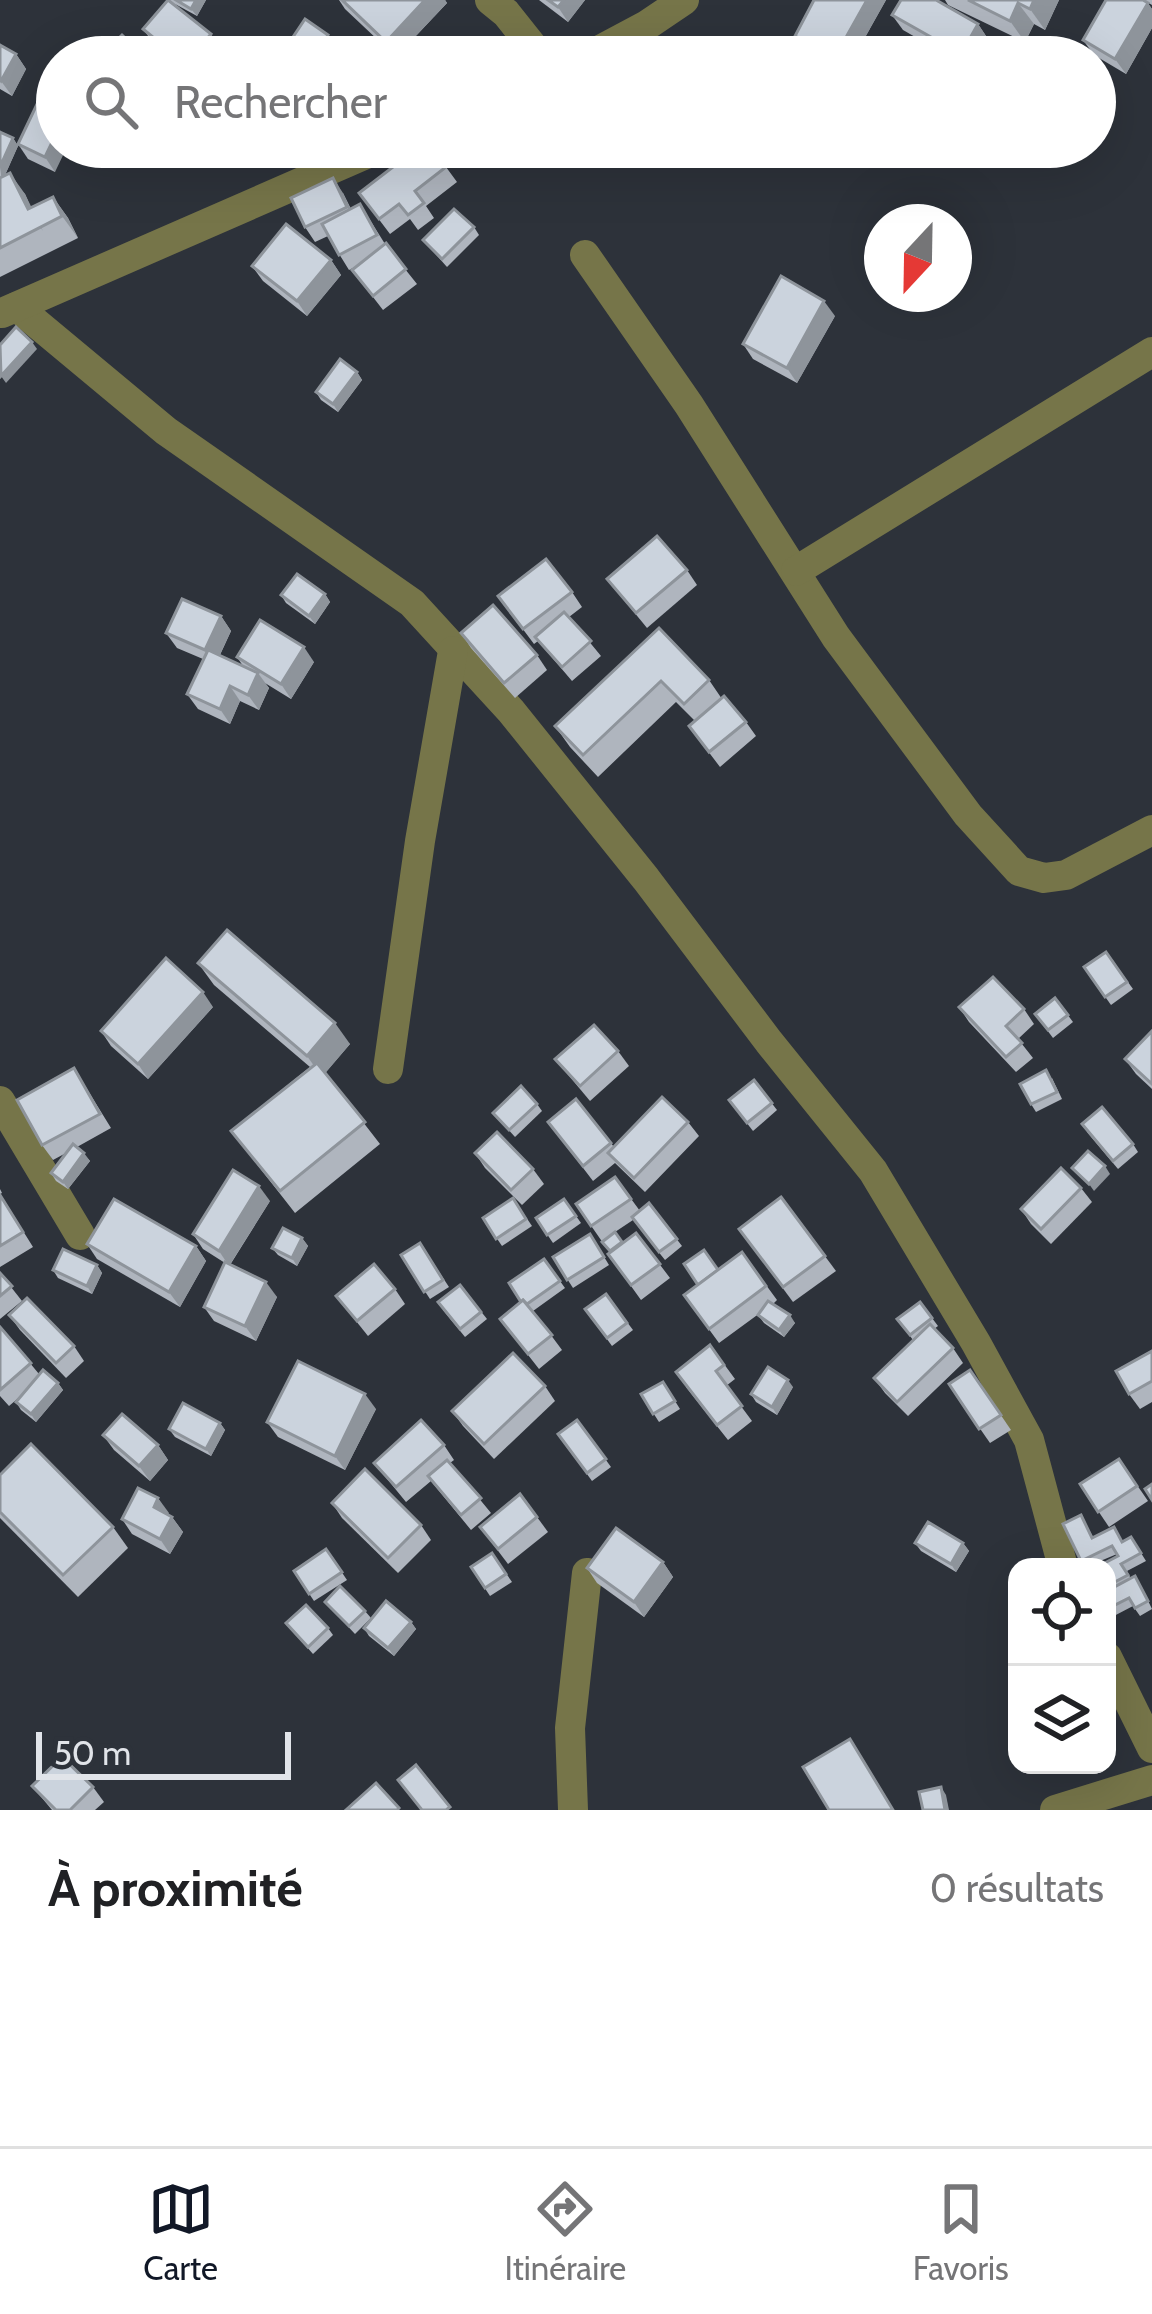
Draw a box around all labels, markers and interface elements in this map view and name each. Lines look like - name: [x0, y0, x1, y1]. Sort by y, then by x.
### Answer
- search box: [36, 36, 1116, 168]
- icon: search: [78, 69, 144, 135]
- text: Rechercher: [174, 75, 387, 129]
- north arrow: [864, 204, 972, 312]
- map controls: [1008, 1558, 1116, 1774]
- button: locate: [1008, 1558, 1116, 1666]
- button: layers: [1008, 1666, 1116, 1774]
- scale bar: [36, 1726, 291, 1779]
- text: 50 m: [54, 1733, 131, 1773]
- text: À proximité: [48, 1857, 303, 1919]
- text: 0 résultats: [930, 1864, 1104, 1912]
- tab: Carte: [143, 2176, 218, 2288]
- tab: Itinéraire: [505, 2176, 626, 2288]
- tab: Favoris: [913, 2176, 1009, 2288]

